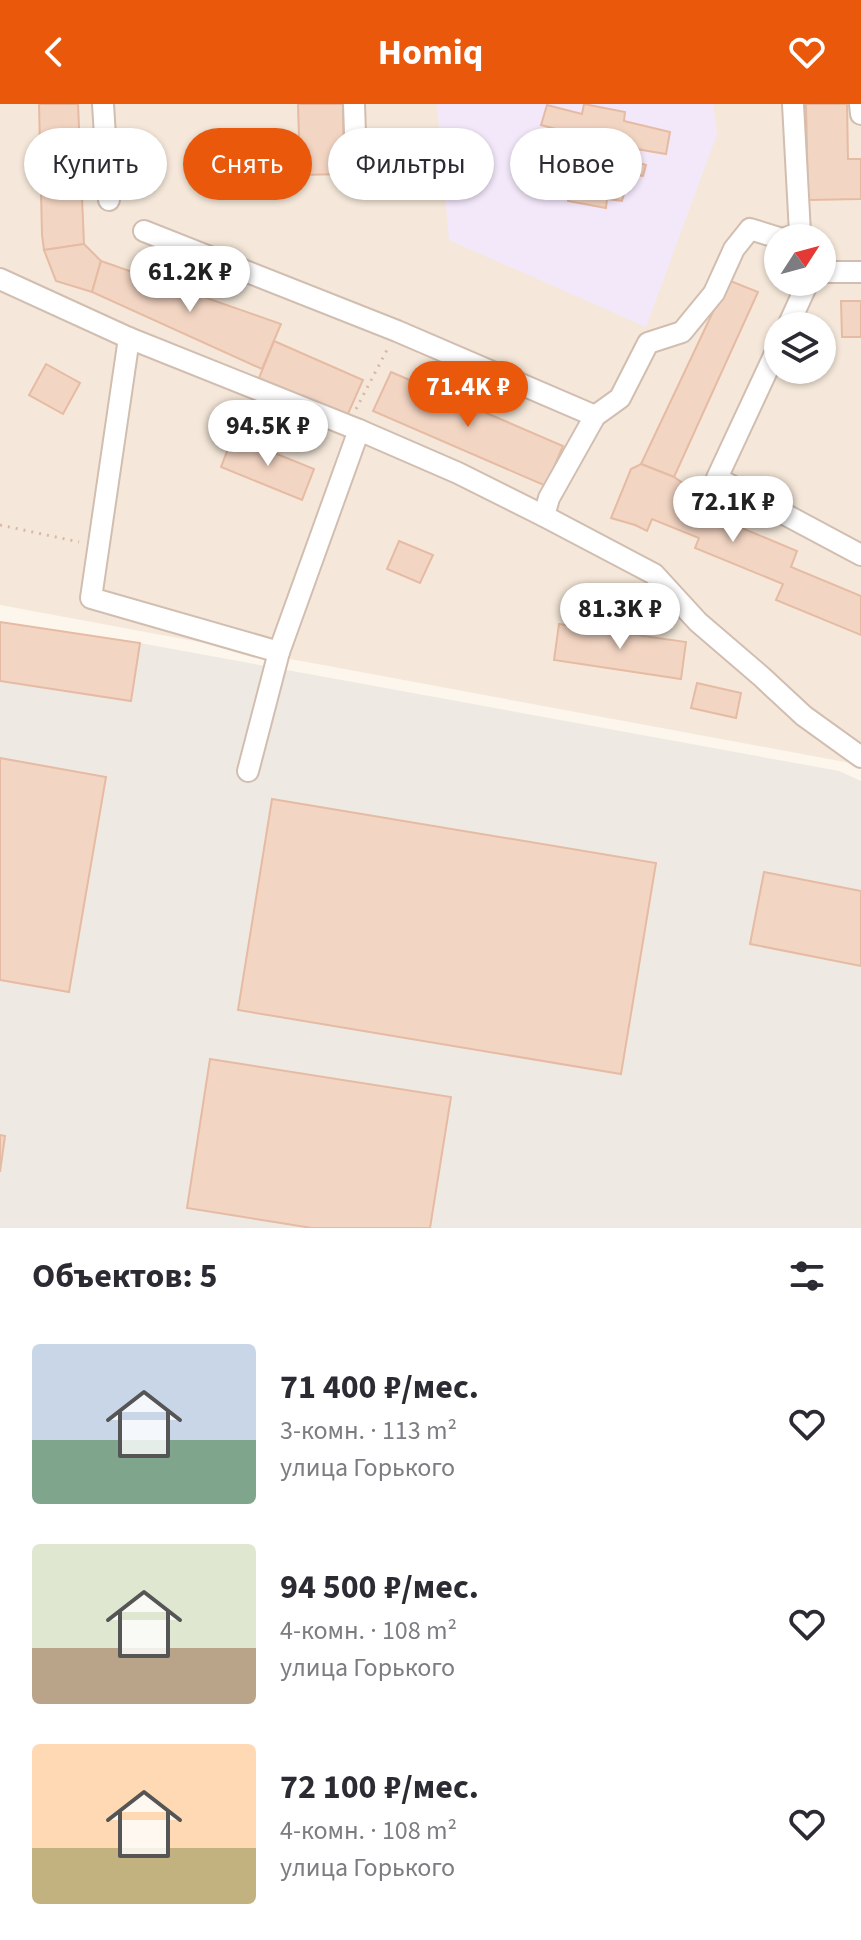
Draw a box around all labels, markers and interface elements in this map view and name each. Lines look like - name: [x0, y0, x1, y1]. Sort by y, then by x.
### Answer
- text: Homiq: [378, 27, 483, 78]
- icon: back: [32, 30, 76, 74]
- icon: heart: [785, 30, 829, 74]
- chip: Купить: [24, 128, 167, 200]
- chip: Снять: [183, 128, 312, 200]
- chip: Фильтры: [328, 128, 494, 200]
- chip: Новое: [510, 128, 642, 200]
- north arrow: [764, 224, 836, 296]
- map controls: [764, 224, 836, 384]
- pin: 61.2K ₽: [116, 246, 264, 314]
- text: 61.2K ₽: [148, 253, 232, 290]
- button: layers: [764, 312, 836, 384]
- pin: 71.4K ₽: [394, 361, 542, 429]
- text: 71.4K ₽: [426, 368, 510, 405]
- pin: 94.5K ₽: [194, 400, 342, 468]
- text: 94.5K ₽: [226, 407, 310, 444]
- pin: 72.1K ₽: [659, 476, 807, 544]
- text: 72.1K ₽: [691, 483, 775, 520]
- pin: 81.3K ₽: [546, 583, 694, 651]
- text: 81.3K ₽: [578, 590, 662, 627]
- text: Объектов: 5: [32, 1252, 217, 1301]
- icon: filters: [785, 1254, 829, 1298]
- text: 71 400 ₽/мес.: [280, 1363, 479, 1412]
- icon: home: [96, 1376, 192, 1472]
- icon: heart: [785, 1402, 829, 1446]
- text: 3-комн. · 113 m²: [280, 1412, 457, 1449]
- text: улица Горького: [280, 1449, 455, 1486]
- text: 94 500 ₽/мес.: [280, 1563, 479, 1612]
- icon: home: [96, 1576, 192, 1672]
- icon: heart: [785, 1602, 829, 1646]
- text: 4-комн. · 108 m²: [280, 1612, 457, 1649]
- text: улица Горького: [280, 1649, 455, 1686]
- text: 72 100 ₽/мес.: [280, 1763, 479, 1812]
- icon: home: [96, 1776, 192, 1872]
- icon: heart: [785, 1802, 829, 1846]
- text: 4-комн. · 108 m²: [280, 1812, 457, 1849]
- text: улица Горького: [280, 1849, 455, 1886]

